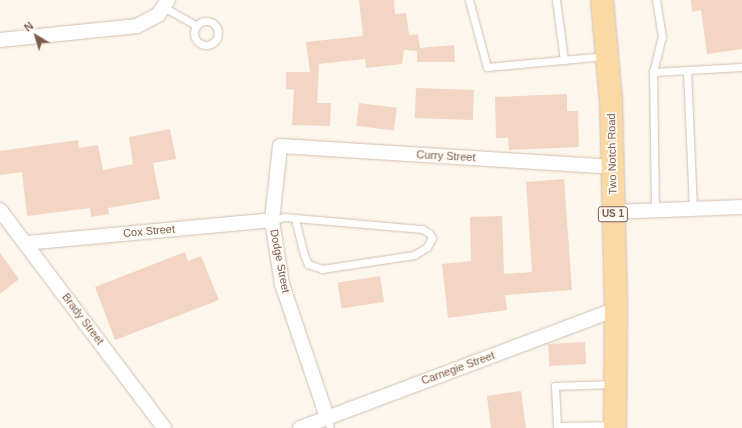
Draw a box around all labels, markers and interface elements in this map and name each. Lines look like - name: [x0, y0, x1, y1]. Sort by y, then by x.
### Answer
- north arrow: [16, 16, 56, 56]
- text: N: [22, 19, 35, 34]
- street label: Two Notch Road: [605, 113, 619, 195]
- street label: Curry Street: [416, 148, 476, 164]
- road number: US 1: [597, 206, 629, 222]
- street label: Cox Street: [123, 222, 175, 240]
- street label: Dodge Street: [267, 228, 293, 294]
- street label: Brady Street: [59, 291, 107, 347]
- street label: Carnegie Street: [420, 349, 496, 387]

